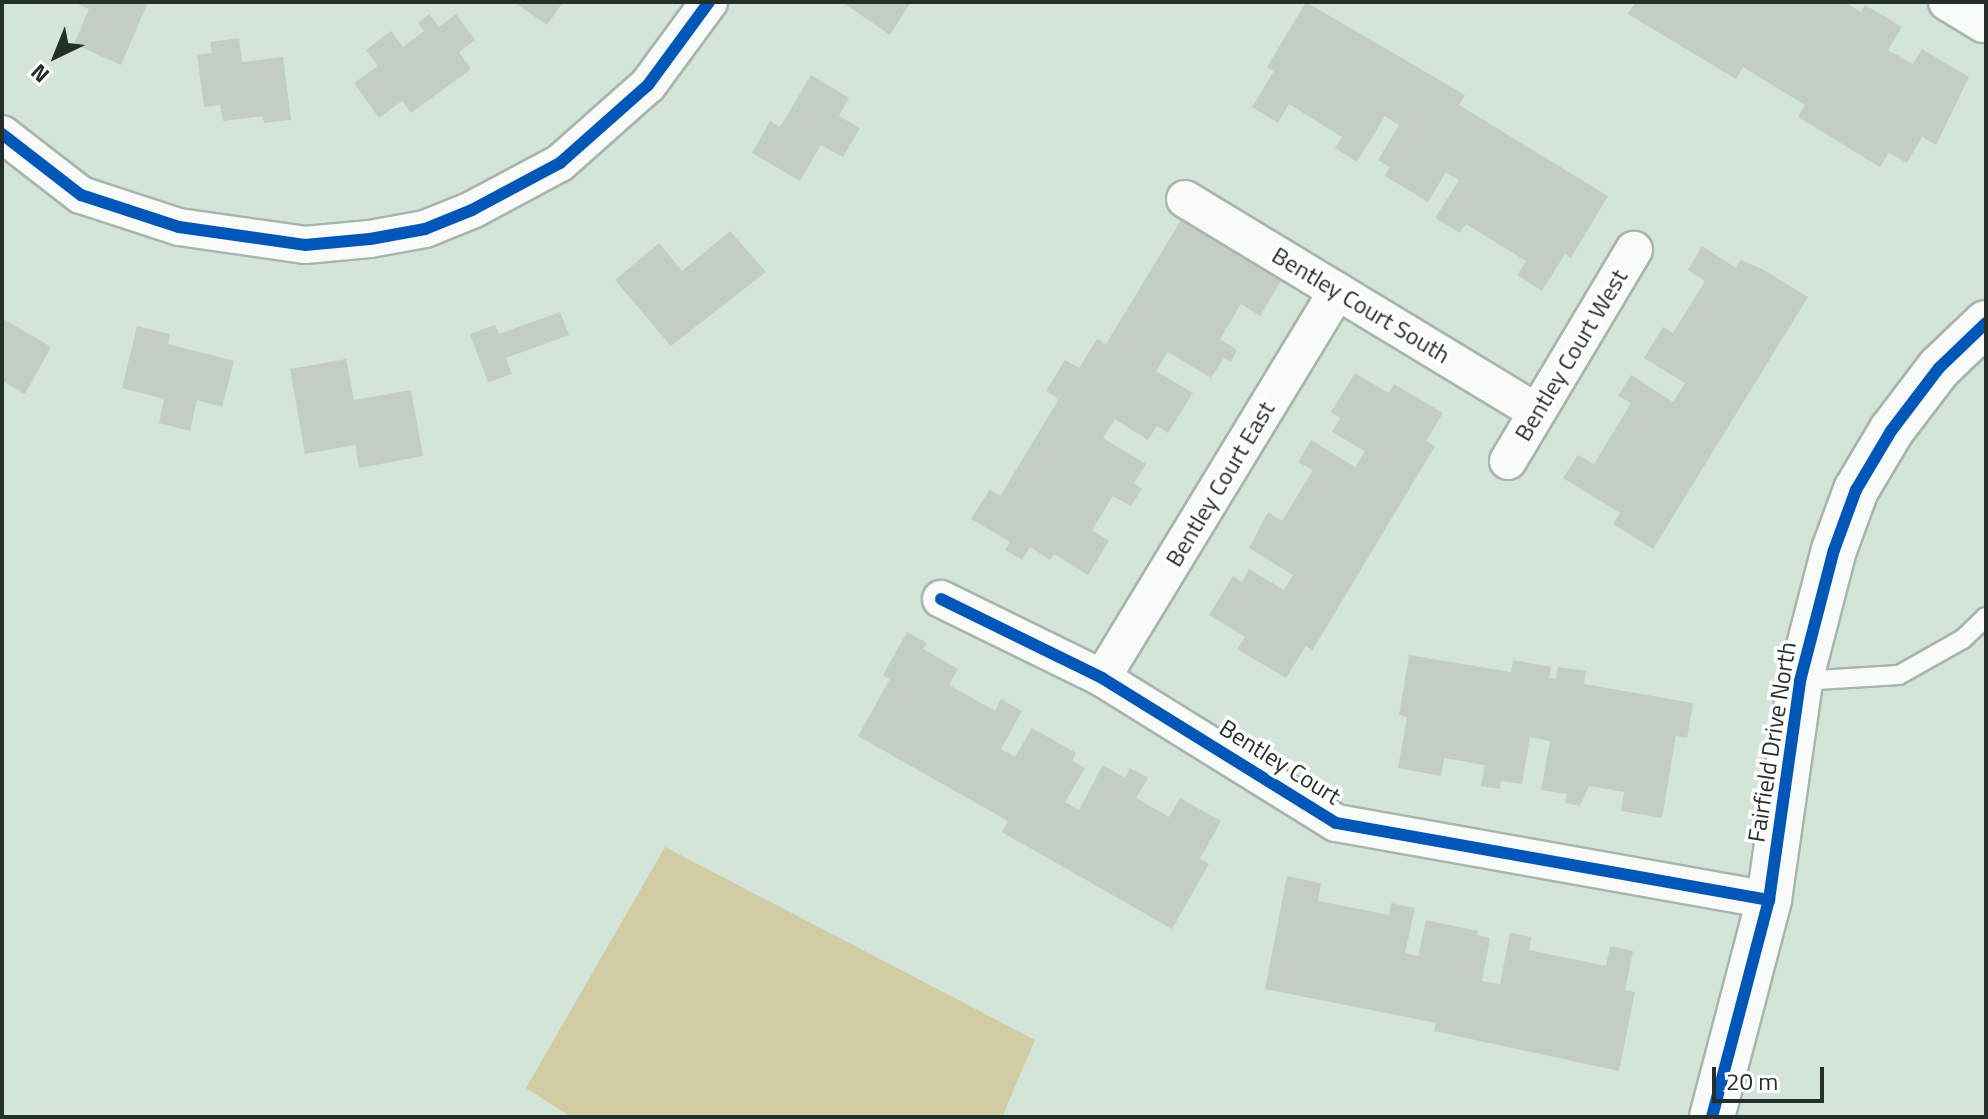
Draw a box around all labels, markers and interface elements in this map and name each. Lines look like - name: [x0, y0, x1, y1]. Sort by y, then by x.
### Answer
- north arrow: [16, 16, 96, 96]
- text: N: [22, 56, 57, 91]
- street label: Bentley Court South: [1267, 241, 1455, 369]
- street label: Bentley Court West: [1508, 264, 1634, 446]
- street label: Bentley Court East: [1159, 396, 1281, 572]
- street label: Fairfield Drive North: [1742, 640, 1802, 844]
- street label: Bentley Court: [1214, 713, 1346, 811]
- scale bar: [1716, 1051, 1828, 1101]
- text: 20 m: [1726, 1063, 1778, 1099]

